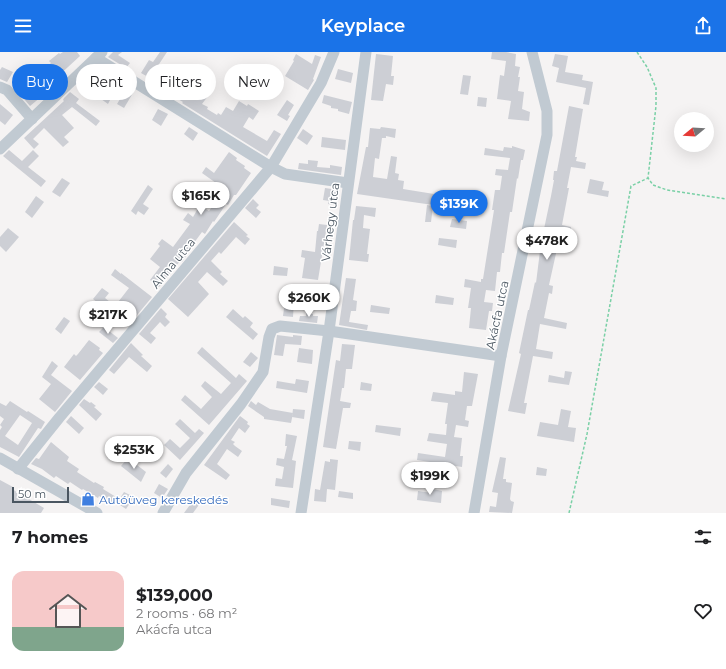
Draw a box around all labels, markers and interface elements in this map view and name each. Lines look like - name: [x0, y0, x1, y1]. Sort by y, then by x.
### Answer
- icon: menu: [12, 15, 34, 37]
- text: Keyplace: [321, 15, 405, 37]
- icon: share: [692, 15, 714, 37]
- chip: Buy: [12, 64, 68, 100]
- chip: Rent: [76, 64, 137, 100]
- chip: Filters: [145, 64, 216, 100]
- chip: New: [224, 64, 284, 100]
- north arrow: [674, 112, 714, 152]
- map controls: [674, 112, 714, 152]
- pin: $165K: [173, 182, 229, 216]
- street label: Várhegy utca: [318, 182, 342, 262]
- text: $165K: [182, 187, 220, 203]
- pin: $139K: [431, 190, 487, 224]
- text: $139K: [440, 195, 478, 211]
- pin: $478K: [519, 227, 575, 261]
- text: $478K: [526, 232, 568, 248]
- street label: Alma utca: [148, 235, 198, 291]
- street label: Akácfa utca: [482, 279, 512, 351]
- pin: $260K: [281, 284, 337, 318]
- text: $260K: [288, 289, 330, 305]
- pin: $217K: [80, 301, 136, 335]
- text: $217K: [89, 306, 127, 322]
- pin: $253K: [106, 436, 162, 470]
- text: $253K: [114, 441, 154, 457]
- pin: $199K: [402, 462, 458, 496]
- text: $199K: [410, 467, 450, 483]
- scale bar: [12, 485, 69, 504]
- text: 50 m: [18, 487, 46, 501]
- shop icon: Autóüveg kereskedés: [80, 491, 96, 507]
- place label: Autóüveg kereskedés: [99, 492, 228, 507]
- icon: filters: [692, 526, 714, 548]
- text: 7 homes: [12, 527, 88, 547]
- text: $139,000: [136, 585, 213, 605]
- icon: home: [44, 587, 92, 635]
- icon: heart: [692, 600, 714, 622]
- text: 2 rooms · 68 m²: [136, 605, 237, 621]
- text: Akácfa utca: [136, 621, 212, 637]

